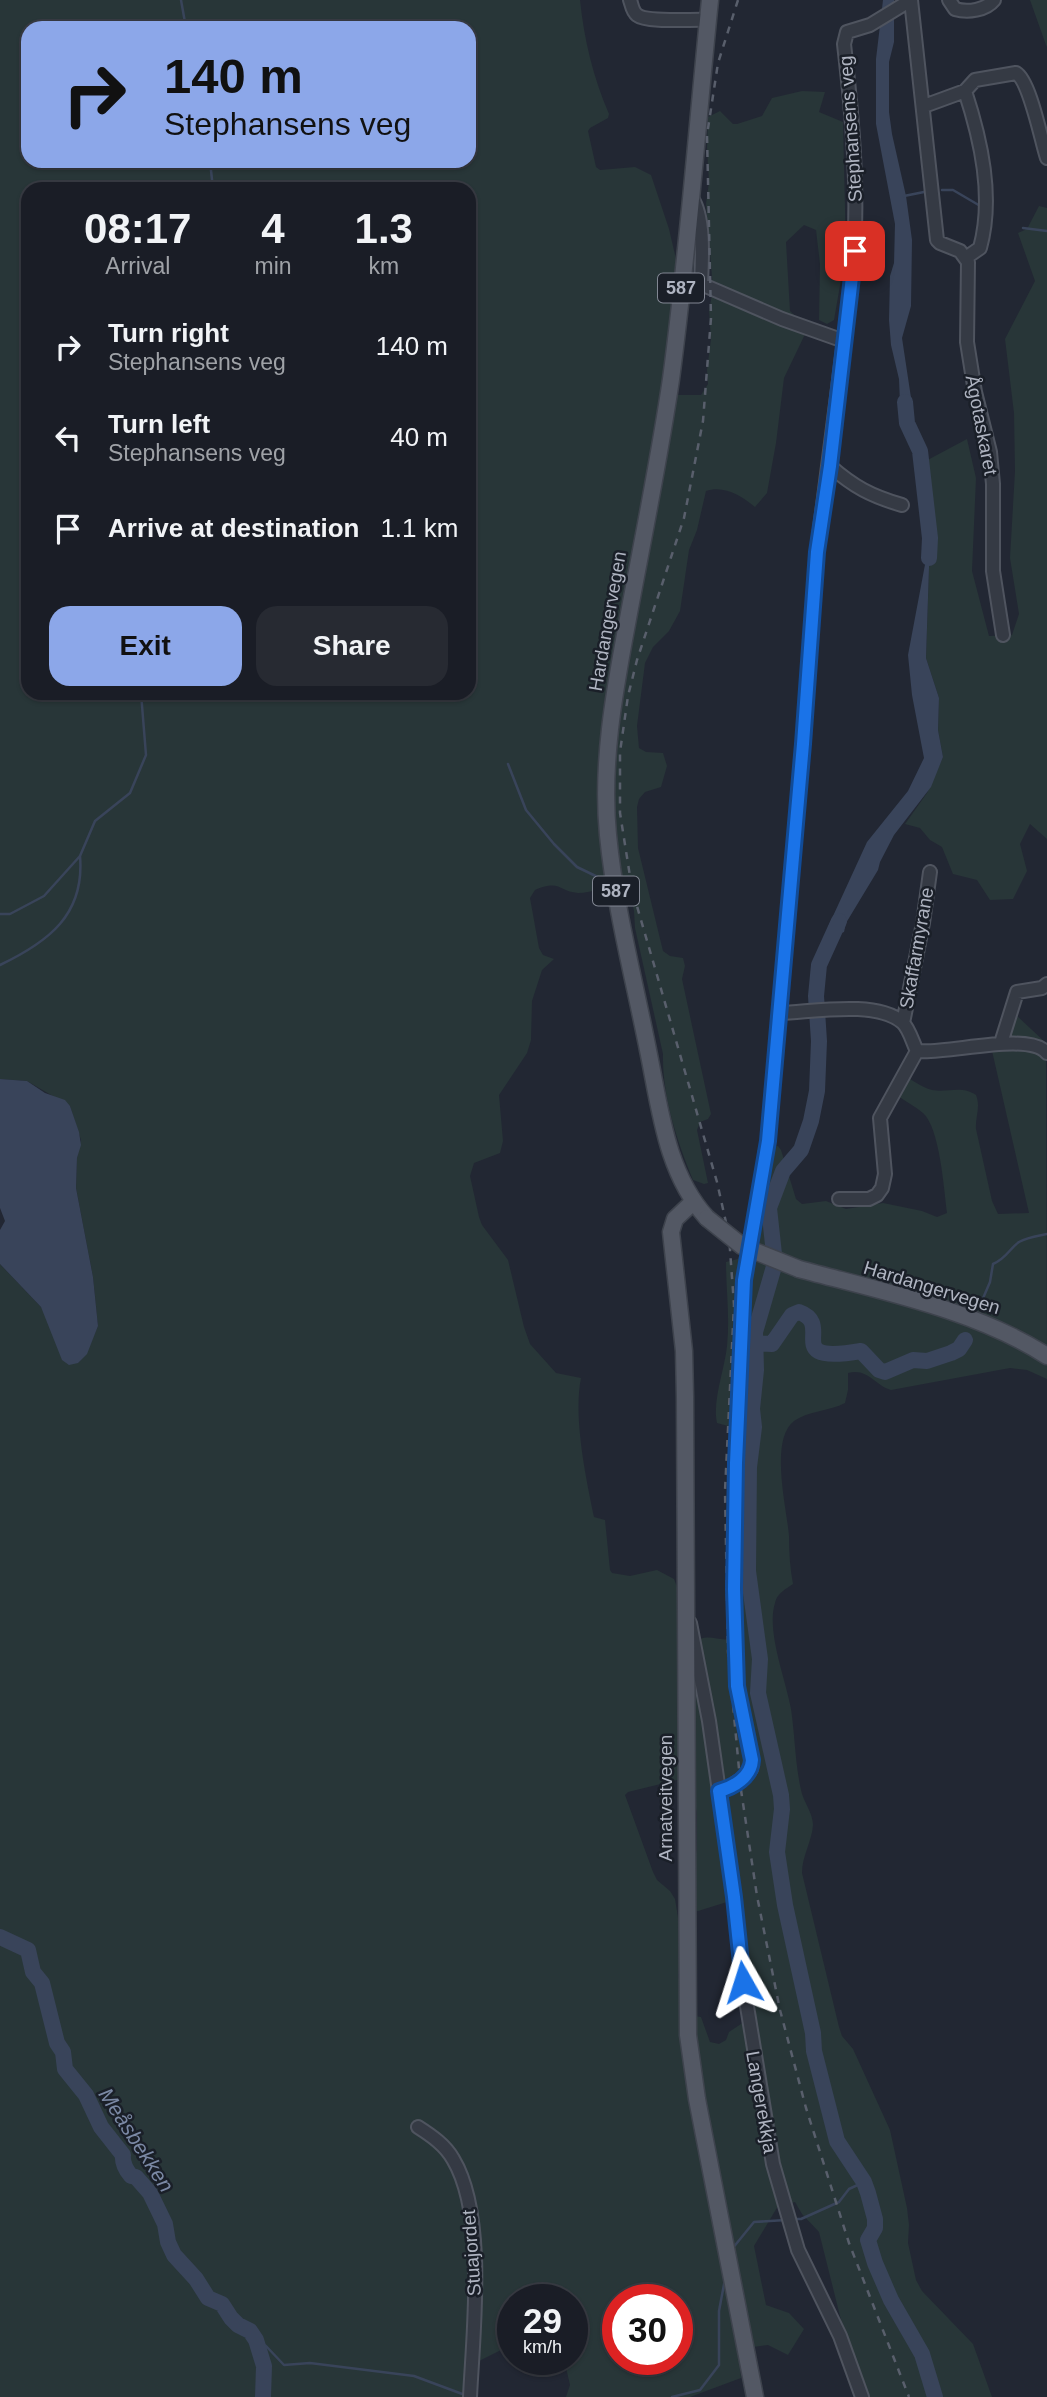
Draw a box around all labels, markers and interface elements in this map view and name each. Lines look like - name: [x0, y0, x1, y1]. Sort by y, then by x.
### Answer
- icon: right: [49, 49, 140, 140]
- text: 140 m: [164, 49, 303, 103]
- street label: Stephansens veg: [835, 55, 866, 203]
- text: Stephansens veg: [164, 106, 411, 142]
- text: 08:17: [84, 205, 191, 252]
- text: 4: [261, 205, 285, 252]
- text: 1.3: [355, 205, 413, 252]
- pin: [825, 221, 885, 281]
- icon: arrive: [836, 232, 874, 270]
- text: Arrival: [105, 253, 170, 279]
- text: min: [254, 253, 292, 279]
- text: km: [368, 253, 399, 279]
- road number: 587: [658, 274, 704, 302]
- text: Turn right: [108, 318, 229, 348]
- icon: right: [49, 328, 87, 366]
- text: 140 m: [376, 331, 448, 361]
- text: Stephansens veg: [108, 349, 286, 375]
- street label: Ågotaskaret: [962, 373, 1002, 478]
- text: Turn left: [108, 409, 210, 439]
- icon: left: [49, 419, 87, 457]
- text: 40 m: [390, 422, 448, 452]
- text: Stephansens veg: [108, 440, 286, 466]
- icon: arrive: [49, 510, 87, 548]
- text: Arrive at destination: [108, 513, 359, 543]
- text: 1.1 km: [380, 513, 458, 543]
- street label: Hardangervegen: [585, 550, 630, 693]
- button: Exit: [49, 606, 242, 686]
- button: Share: [256, 606, 448, 686]
- road number: 587: [593, 876, 639, 906]
- street label: Skaffarmyrane: [895, 886, 938, 1011]
- street label: Hardangervegen: [861, 1257, 1003, 1318]
- street label: Arnatveitvegen: [655, 1735, 676, 1861]
- position arrow: [706, 1945, 780, 2019]
- street label: Langerekkja: [742, 2049, 781, 2155]
- water label: Meåsbekken: [94, 2084, 178, 2196]
- street label: Stuajordet: [458, 2208, 485, 2297]
- speed limit sign: 30: [602, 2284, 693, 2375]
- text: 29: [523, 2301, 562, 2340]
- text: km/h: [523, 2337, 562, 2357]

